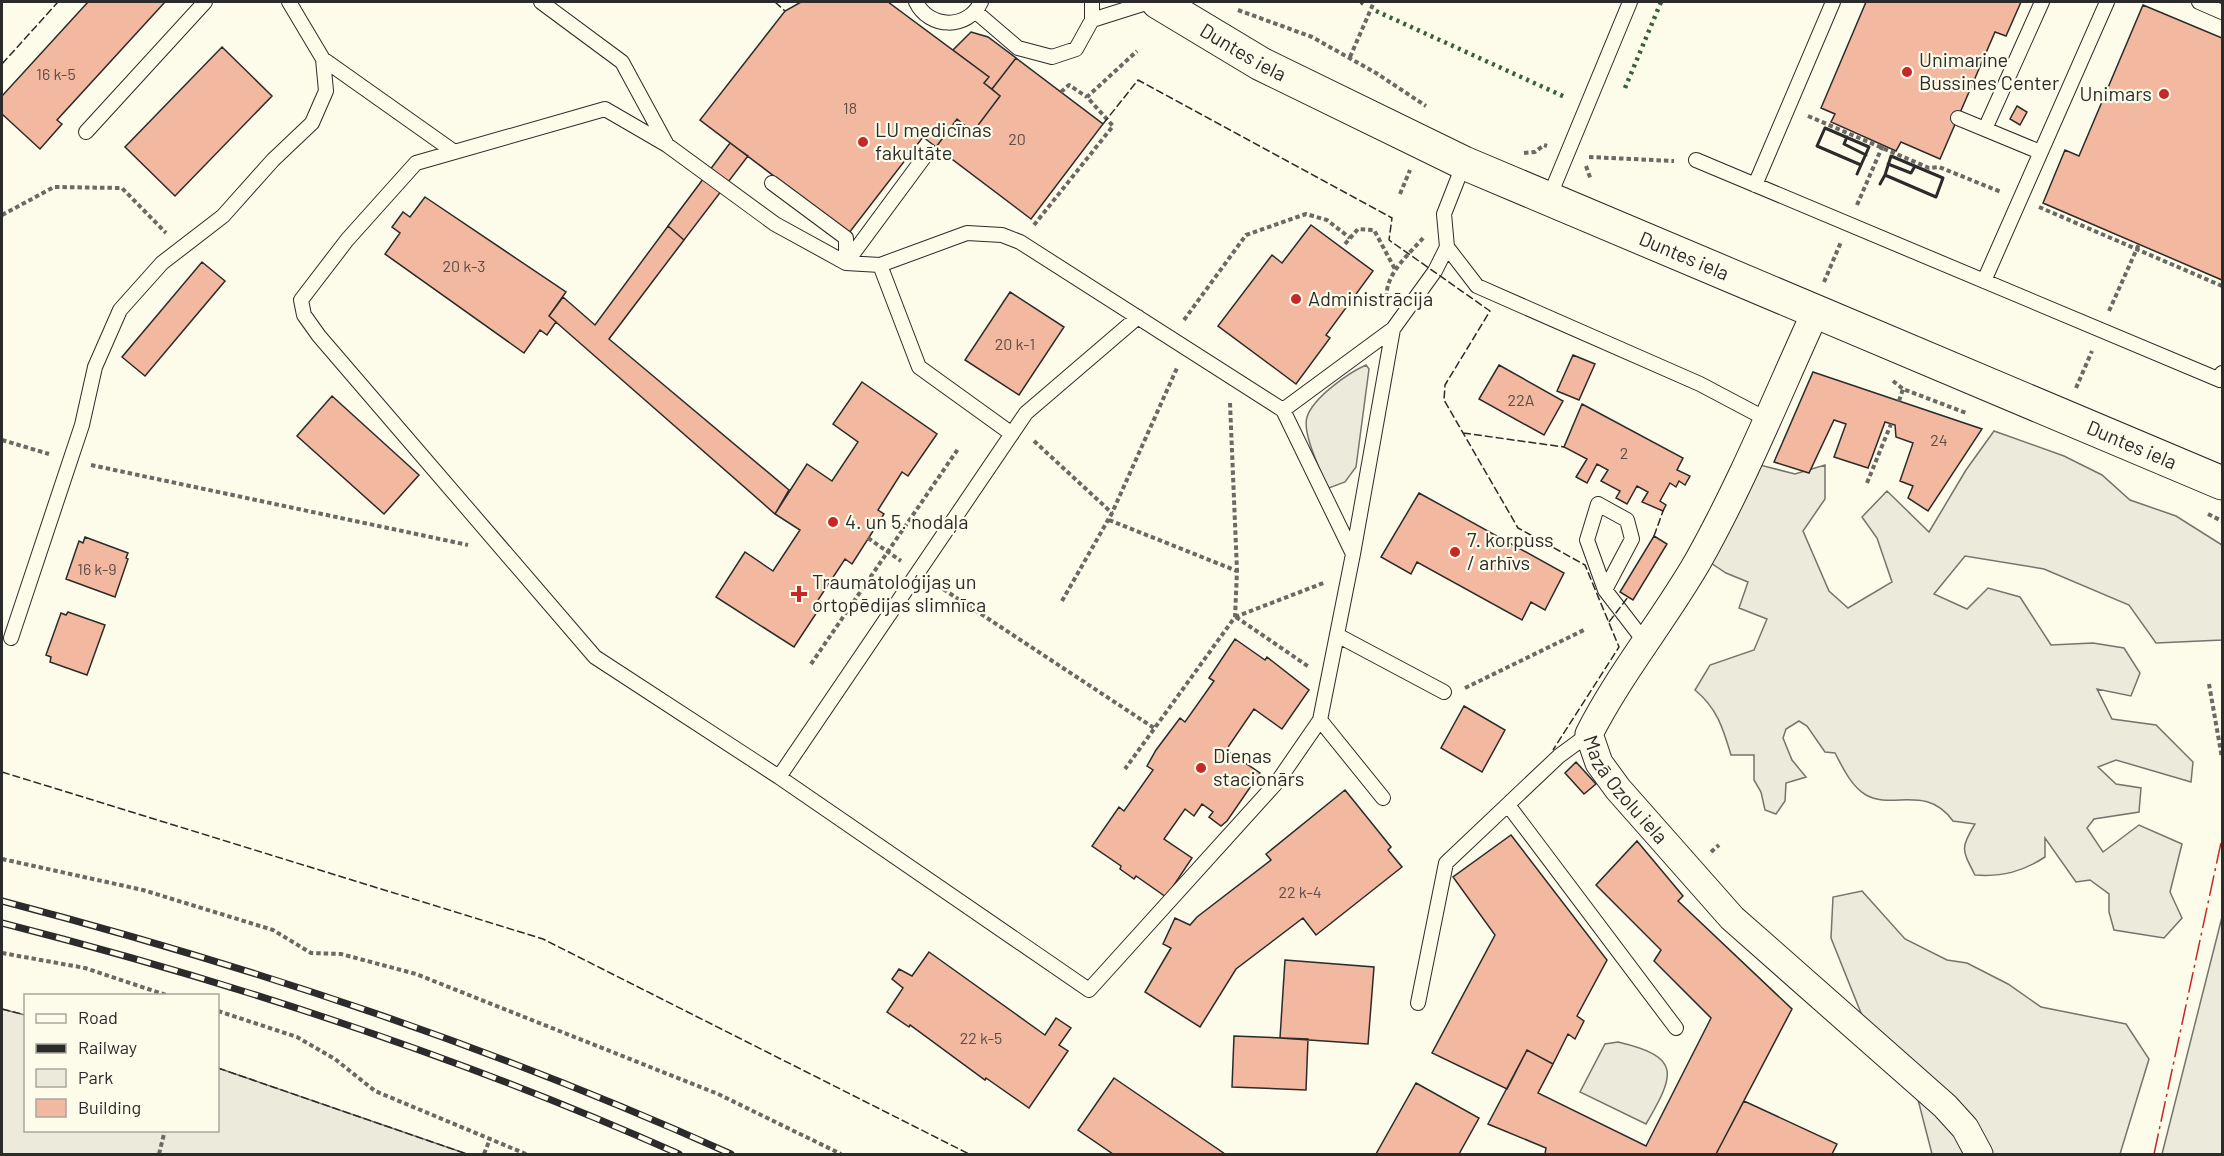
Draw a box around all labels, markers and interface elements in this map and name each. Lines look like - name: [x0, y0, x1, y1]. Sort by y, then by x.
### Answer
- street label: Duntes iela: [1196, 17, 1290, 85]
- place label: Unimarine Bussines Center: [1919, 47, 2059, 94]
- house number: 16 k-5: [36, 64, 76, 83]
- marker: Unimarine Bussines Center: [1900, 65, 1914, 79]
- place label: Unimars: [2080, 81, 2152, 105]
- marker: Unimars: [2157, 87, 2171, 101]
- house number: 18: [843, 98, 857, 117]
- place label: LU medicīnas fakultāte: [875, 117, 992, 164]
- house number: 20: [1008, 129, 1026, 148]
- marker: LU medicīnas fakultāte: [856, 135, 870, 149]
- street label: Duntes iela: [1636, 225, 1733, 285]
- house number: 20 k-3: [442, 256, 486, 275]
- place label: Administrācija: [1308, 286, 1433, 310]
- marker: Administrācija: [1289, 292, 1303, 306]
- house number: 20 k-1: [995, 334, 1035, 353]
- house number: 22A: [1508, 390, 1535, 409]
- street label: Duntes iela: [2084, 414, 2181, 474]
- house number: 24: [1930, 430, 1948, 449]
- house number: 2: [1620, 443, 1628, 462]
- place label: 4. un 5. nodaļa: [845, 509, 968, 533]
- marker: 4. un 5. nodaļa: [826, 515, 840, 529]
- place label: 7. korpuss / arhīvs: [1467, 527, 1554, 574]
- marker: 7. korpuss / arhīvs: [1448, 545, 1462, 559]
- house number: 16 k-9: [77, 559, 117, 578]
- place label: Traumatoloģijas un ortopēdijas slimnīca: [812, 569, 986, 616]
- marker: Traumatoloģijas un ortopēdijas slimnīca: [790, 585, 808, 603]
- street label: Mazā Ozolu iela: [1579, 732, 1674, 848]
- place label: Dienas stacionārs: [1213, 743, 1304, 790]
- marker: Dienas stacionārs: [1194, 761, 1208, 775]
- house number: 22 k-4: [1278, 882, 1322, 901]
- legend: [24, 994, 219, 1132]
- text: Road: [78, 1006, 118, 1028]
- house number: 22 k-5: [960, 1028, 1002, 1047]
- text: Railway: [78, 1036, 137, 1058]
- text: Park: [78, 1066, 113, 1088]
- text: Building: [78, 1096, 141, 1118]

